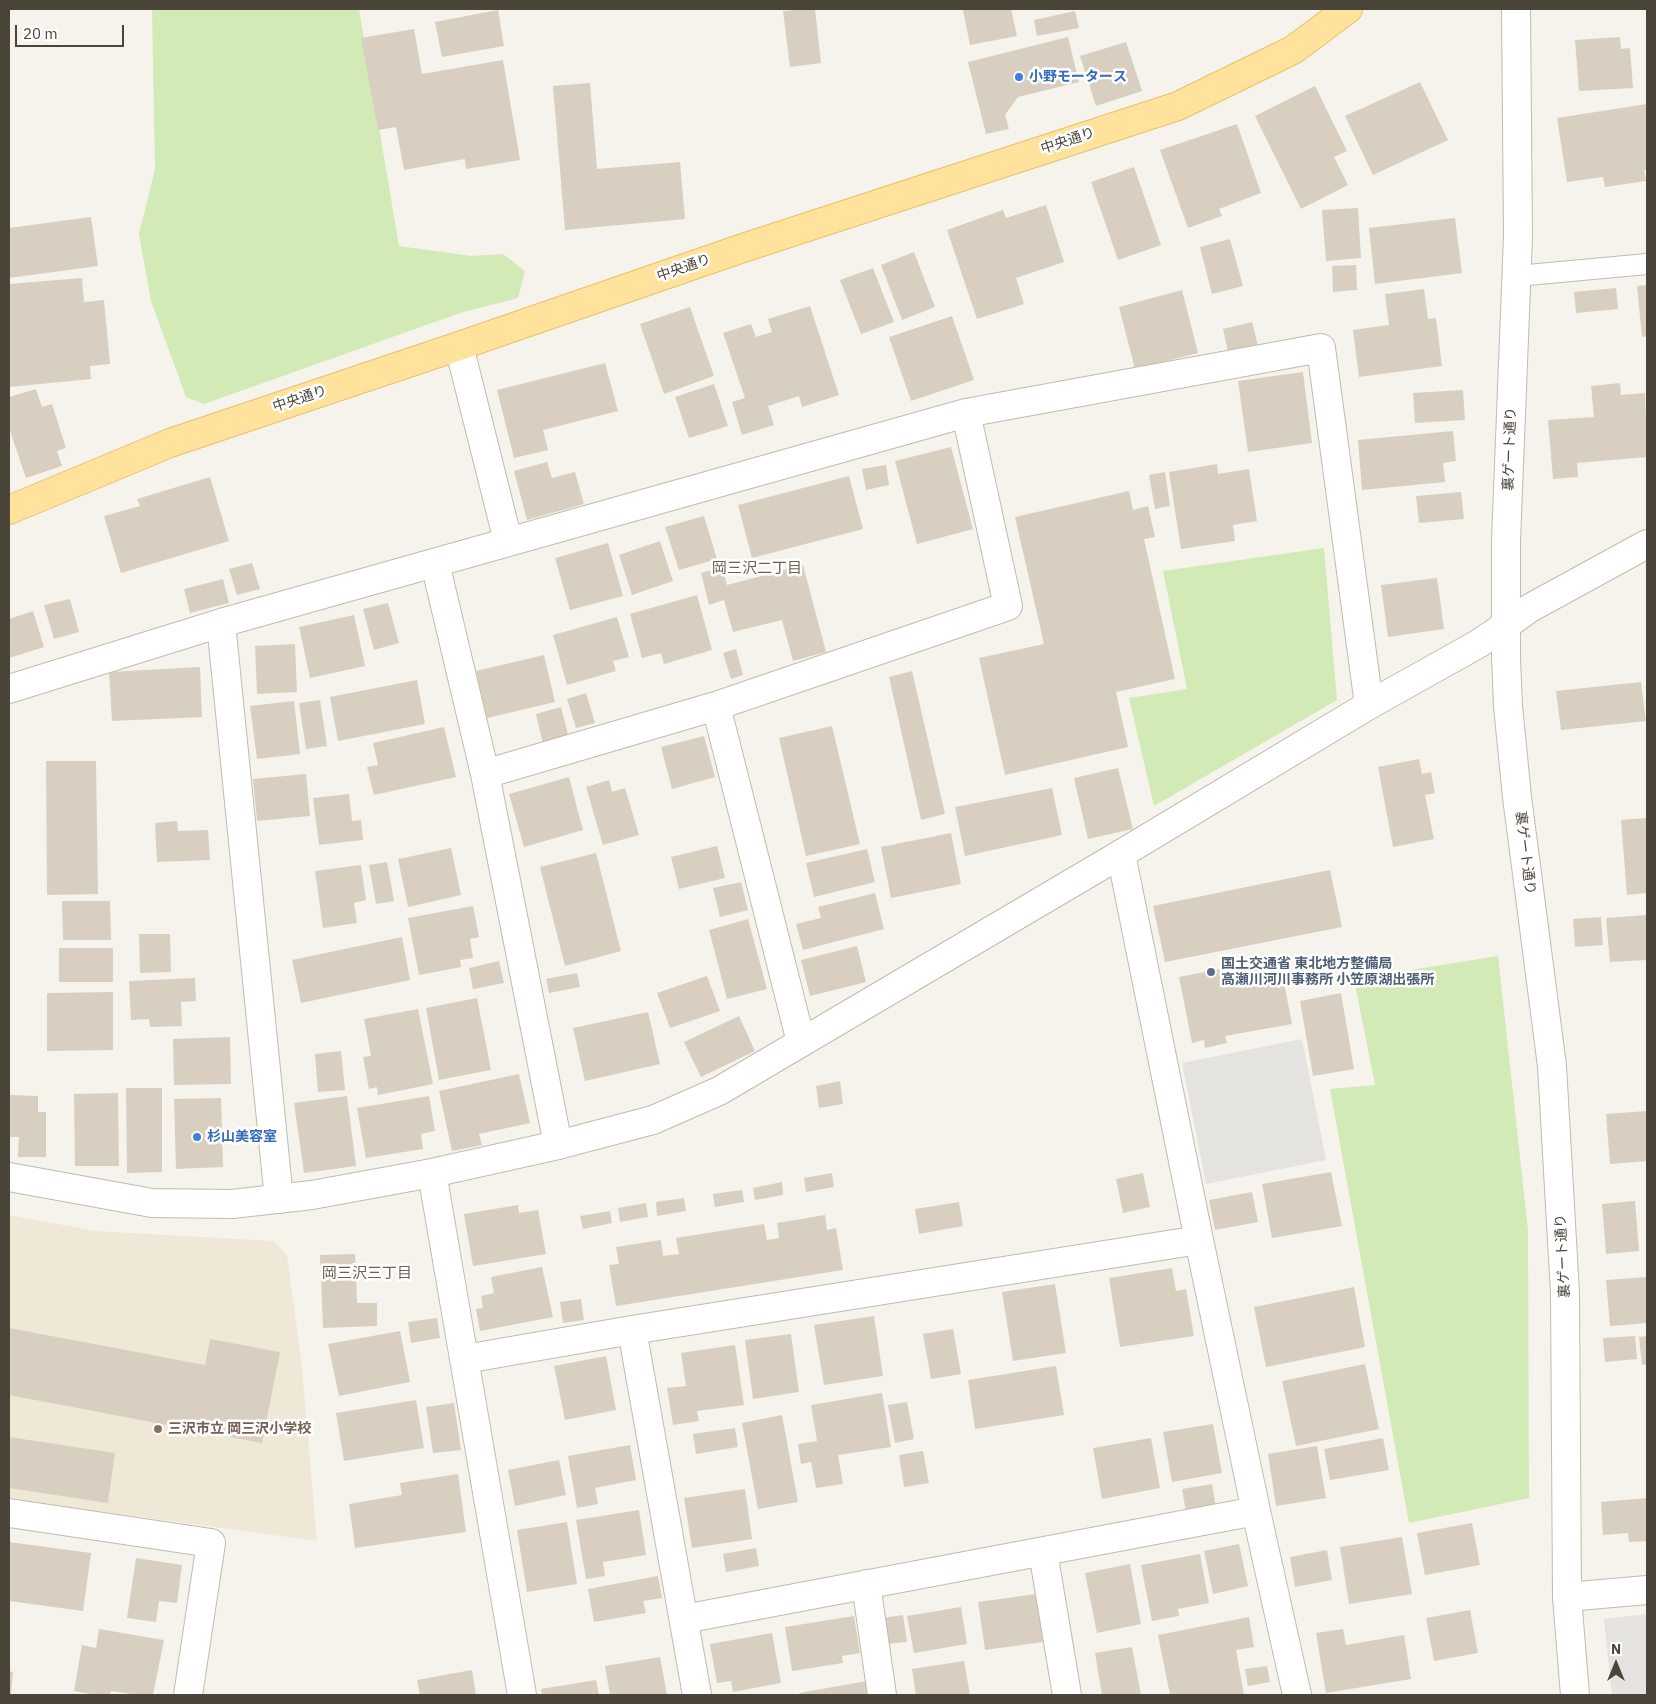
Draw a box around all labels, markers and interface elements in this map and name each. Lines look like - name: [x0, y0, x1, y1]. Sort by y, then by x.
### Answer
- scale bar: [18, 15, 126, 47]
- text: 20 m: [23, 24, 58, 43]
- place label: 小野モータース: [1029, 69, 1127, 85]
- marker: 小野モータース: [1013, 71, 1025, 83]
- street label: 中央通り: [1039, 124, 1097, 158]
- street label: 中央通り: [655, 251, 713, 285]
- street label: 中央通り: [271, 382, 329, 416]
- street label: 裏ゲート通り: [1500, 407, 1520, 491]
- district label: 岡三沢二丁目: [712, 560, 802, 578]
- street label: 裏ゲート通り: [1512, 810, 1538, 896]
- place label: 国土交通省 東北地方整備局 高瀬川河川事務所 小笠原湖出張所: [1221, 956, 1434, 989]
- marker: 国土交通省 東北地方整備局 高瀬川河川事務所 小笠原湖出張所: [1205, 966, 1217, 978]
- place label: 杉山美容室: [207, 1129, 277, 1145]
- marker: 杉山美容室: [191, 1131, 203, 1143]
- street label: 裏ゲート通り: [1552, 1214, 1574, 1298]
- district label: 岡三沢三丁目: [322, 1265, 412, 1283]
- place label: 三沢市立 岡三沢小学校: [168, 1421, 311, 1437]
- marker: 三沢市立 岡三沢小学校: [152, 1423, 164, 1435]
- north arrow: [1591, 1639, 1641, 1689]
- text: N: [1611, 1640, 1621, 1658]

